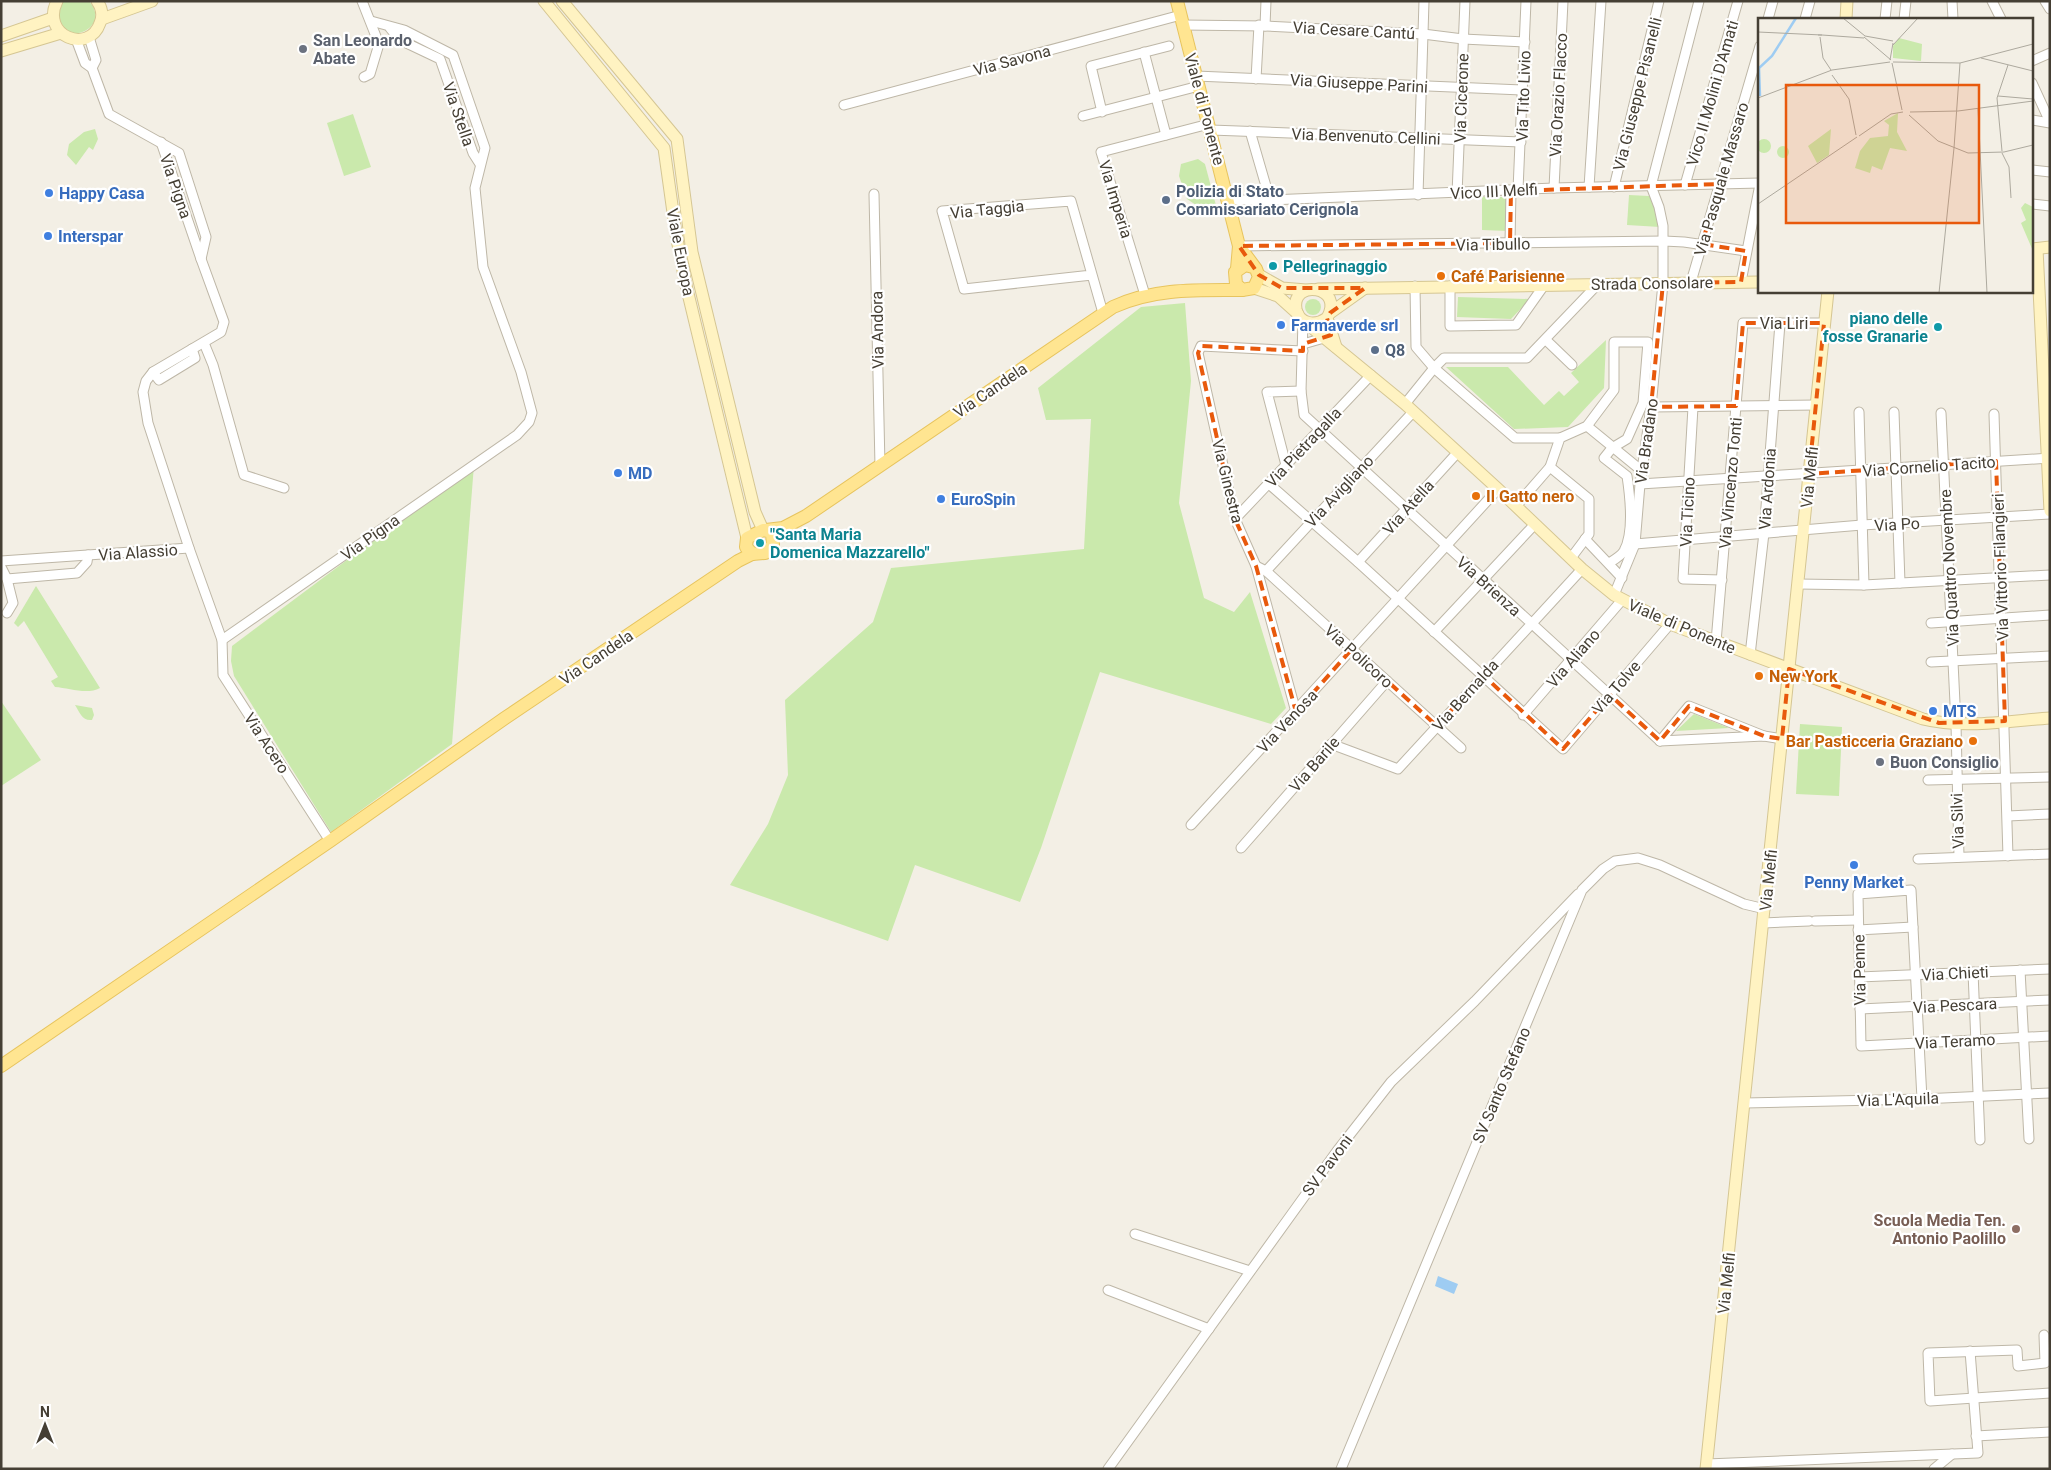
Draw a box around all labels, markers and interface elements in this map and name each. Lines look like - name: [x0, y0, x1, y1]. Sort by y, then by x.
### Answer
- street label: Via Giuseppe Pisanelli: [1609, 15, 1666, 173]
- street label: Via Cesare Cantú: [1292, 18, 1416, 43]
- street label: Vico II Molini D'Amati: [1683, 18, 1742, 168]
- inset map: [1758, 18, 2034, 292]
- place label: San Leonardo Abate: [313, 31, 412, 68]
- street label: Via Orazio Flacco: [1546, 33, 1571, 157]
- street label: Via Savona: [971, 41, 1053, 80]
- marker: San Leonardo Abate: [297, 43, 309, 55]
- street label: Via Tito Livio: [1512, 50, 1535, 142]
- street label: Viale di Ponente: [1180, 51, 1229, 167]
- street label: Via Cicerone: [1450, 53, 1473, 143]
- street label: Via Giuseppe Parini: [1289, 70, 1429, 97]
- street label: Via Stella: [439, 80, 478, 149]
- street label: Via Pasquale Massaro: [1690, 100, 1753, 258]
- street label: Via Benvenuto Cellini: [1291, 124, 1441, 149]
- street label: Via Pigna: [156, 151, 195, 221]
- street label: Via Imperia: [1095, 158, 1136, 240]
- street label: Vico III Melfi: [1450, 180, 1538, 203]
- place label: Polizia di Stato Commissariato Cerignola: [1176, 182, 1359, 219]
- place label: Happy Casa: [59, 184, 145, 203]
- marker: Happy Casa: [43, 187, 55, 199]
- marker: Polizia di Stato Commissariato Cerignola: [1160, 194, 1172, 206]
- street label: Via Taggia: [949, 196, 1025, 223]
- street label: Viale Europa: [663, 207, 698, 298]
- place label: Interspar: [58, 227, 123, 246]
- marker: Interspar: [42, 230, 54, 242]
- street label: Via Tibullo: [1456, 234, 1530, 255]
- place label: Pellegrinaggio: [1283, 257, 1387, 276]
- marker: Pellegrinaggio: [1267, 260, 1279, 272]
- place label: Café Parisienne: [1451, 267, 1565, 286]
- marker: Café Parisienne: [1435, 270, 1447, 282]
- street label: Strada Consolare: [1591, 273, 1713, 294]
- street label: Via Andora: [867, 291, 888, 369]
- place label: piano delle fosse Granarie: [1823, 309, 1928, 346]
- street label: Via Liri: [1760, 314, 1808, 333]
- place label: Farmaverde srl: [1291, 316, 1399, 335]
- marker: Farmaverde srl: [1275, 319, 1287, 331]
- marker: piano delle fosse Granarie: [1932, 321, 1944, 333]
- place label: Q8: [1385, 341, 1405, 360]
- marker: Q8: [1369, 344, 1381, 356]
- street label: Via Candela: [950, 359, 1031, 422]
- street label: Via Bradano: [1631, 397, 1662, 485]
- street label: Via Pietragalla: [1261, 403, 1345, 491]
- street label: Via Vincenzo Tonti: [1715, 417, 1746, 550]
- street label: Via Ginestra: [1208, 437, 1247, 525]
- street label: Via Melfi: [1797, 445, 1822, 509]
- street label: Via Ardonia: [1755, 447, 1780, 531]
- street label: Via Avigliano: [1301, 451, 1378, 531]
- street label: Via Cornelio Tacito: [1862, 452, 1996, 481]
- place label: MD: [628, 464, 652, 483]
- marker: MD: [612, 467, 624, 479]
- street label: Via Atella: [1379, 476, 1438, 539]
- street label: Via Ticino: [1676, 477, 1699, 548]
- place label: Il Gatto nero: [1486, 487, 1574, 506]
- street label: Via Quattro Novembre: [1936, 489, 1963, 647]
- place label: EuroSpin: [951, 490, 1016, 509]
- marker: Il Gatto nero: [1470, 490, 1482, 502]
- marker: EuroSpin: [935, 493, 947, 505]
- street label: Via Vittorio Filangieri: [1988, 493, 2013, 641]
- street label: Via Pigna: [337, 510, 403, 564]
- street label: Via Po: [1874, 514, 1920, 535]
- place label: "Santa Maria Domenica Mazzarello": [770, 525, 930, 562]
- marker: "Santa Maria Domenica Mazzarello": [754, 537, 766, 549]
- street label: Via Alassio: [98, 540, 178, 565]
- street label: Via Brienza: [1453, 553, 1525, 620]
- street label: Viale di Ponente: [1625, 595, 1738, 658]
- street label: Via Policoro: [1321, 621, 1397, 692]
- street label: Via Aliano: [1543, 625, 1604, 692]
- street label: Via Candela: [556, 626, 637, 689]
- street label: Via Bernalda: [1428, 656, 1502, 735]
- street label: Via Tolve: [1588, 657, 1645, 718]
- place label: New York: [1769, 667, 1838, 686]
- marker: New York: [1753, 670, 1765, 682]
- street label: Via Venosa: [1253, 686, 1322, 757]
- place label: MTS: [1943, 702, 1977, 721]
- marker: MTS: [1927, 705, 1939, 717]
- street label: Via Acero: [240, 709, 293, 777]
- place label: Bar Pasticceria Graziano: [1786, 732, 1963, 751]
- street label: Via Barile: [1285, 733, 1344, 796]
- marker: Bar Pasticceria Graziano: [1967, 735, 1979, 747]
- place label: Buon Consiglio: [1890, 753, 1999, 772]
- marker: Buon Consiglio: [1874, 756, 1886, 768]
- street label: Via Silvi: [1947, 793, 1968, 849]
- street label: Via Melfi: [1756, 848, 1781, 912]
- marker: Penny Market: [1848, 859, 1860, 871]
- place label: Penny Market: [1804, 873, 1904, 892]
- street label: Via Penne: [1849, 934, 1870, 1006]
- street label: Via Chieti: [1921, 962, 1989, 985]
- street label: Via Pescara: [1912, 994, 1998, 1017]
- street label: SV Santo Stefano: [1468, 1024, 1534, 1146]
- street label: Via Teramo: [1914, 1030, 1996, 1053]
- street label: Via L'Aquila: [1857, 1089, 1939, 1110]
- street label: SV Pavoni: [1298, 1131, 1357, 1200]
- place label: Scuola Media Ten. Antonio Paolillo: [1874, 1211, 2006, 1248]
- marker: Scuola Media Ten. Antonio Paolillo: [2010, 1223, 2022, 1235]
- street label: Via Melfi: [1714, 1251, 1739, 1315]
- north arrow: [20, 1400, 70, 1450]
- text: N: [40, 1404, 50, 1420]

